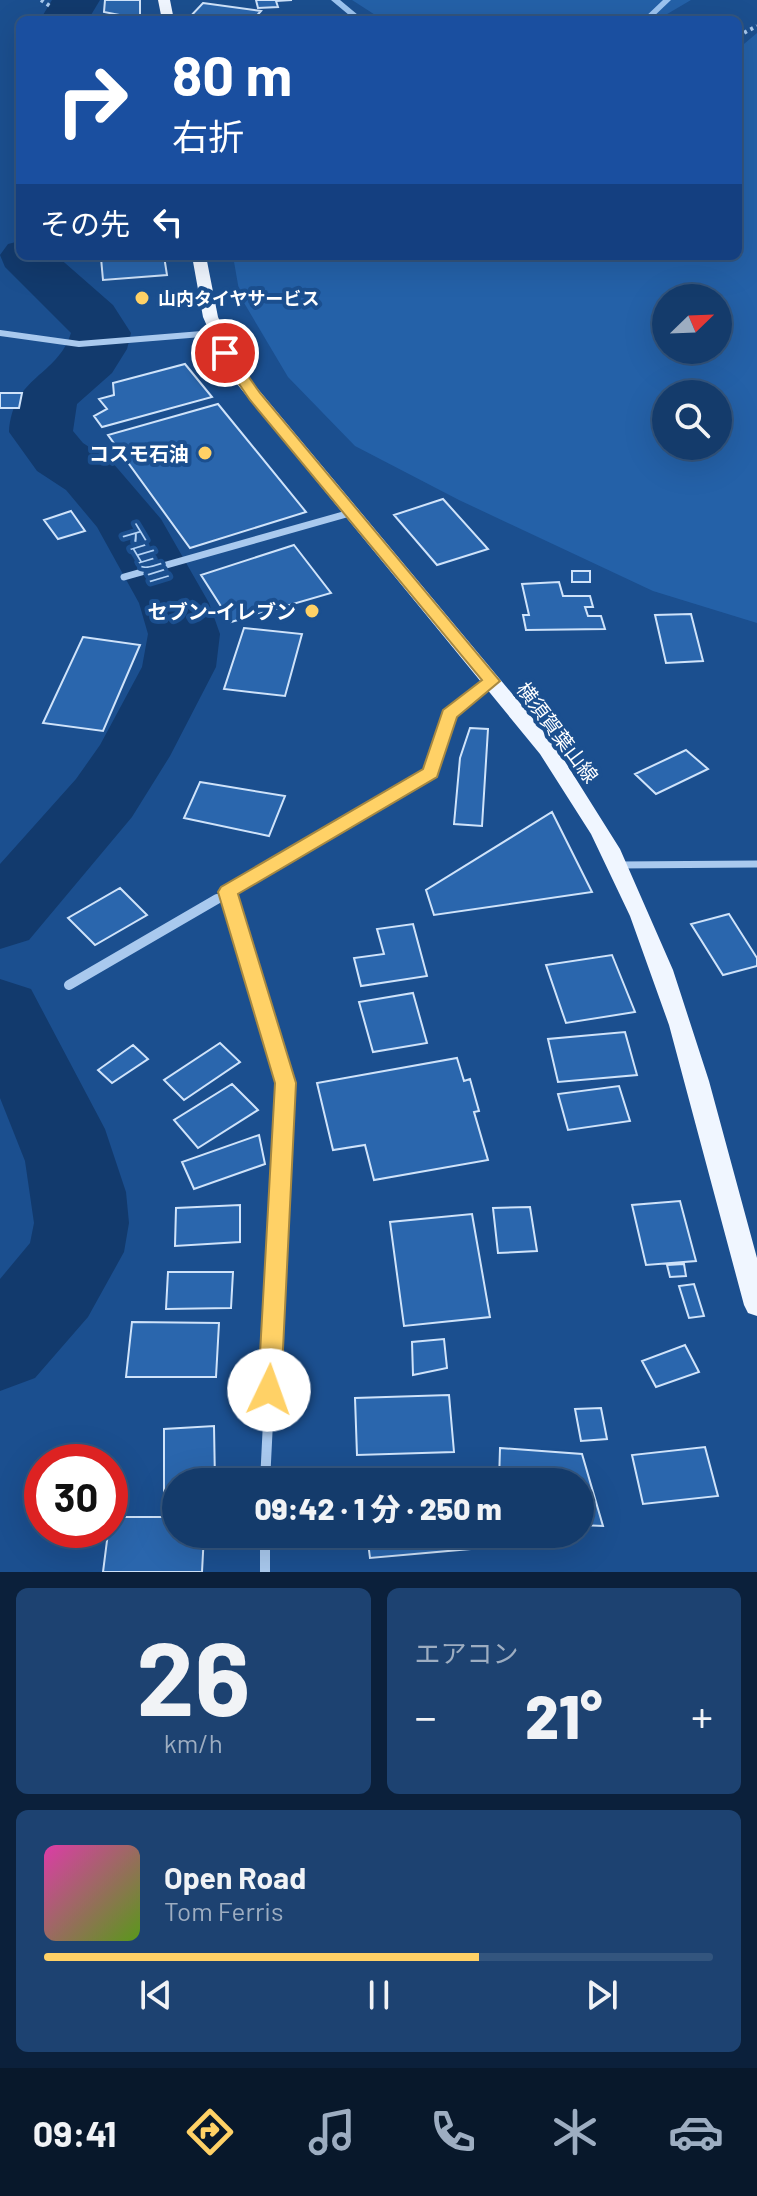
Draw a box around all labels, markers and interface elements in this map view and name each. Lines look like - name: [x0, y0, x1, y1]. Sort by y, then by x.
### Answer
- text: 80 m: [172, 40, 292, 107]
- icon: right: [40, 48, 144, 152]
- text: 右折: [172, 114, 244, 157]
- icon: left: [146, 200, 190, 244]
- text: その先: [40, 205, 130, 241]
- north arrow: [652, 284, 732, 364]
- map controls: [652, 284, 732, 460]
- place label: 山内タイヤサービス: [158, 287, 319, 309]
- marker: 山内タイヤサービス: [133, 289, 151, 307]
- pin: [191, 319, 259, 387]
- icon: arrive: [203, 331, 247, 375]
- button: search: [652, 380, 732, 460]
- place label: コスモ石油: [89, 441, 189, 465]
- marker: コスモ石油: [196, 444, 214, 462]
- water label: 下山川: [116, 516, 173, 588]
- place label: セブン-イレブン: [148, 599, 296, 623]
- marker: セブン-イレブン: [303, 602, 321, 620]
- street label: 横須賀葉山線: [512, 677, 604, 787]
- position arrow: [227, 1348, 311, 1432]
- speed limit sign: 30: [24, 1444, 128, 1548]
- text: 09:42 · 1 分 · 250 m: [254, 1490, 502, 1526]
- text: 26: [136, 1612, 250, 1737]
- text: エアコン: [415, 1637, 519, 1668]
- text: 21°: [525, 1679, 603, 1751]
- text: −: [415, 1689, 437, 1742]
- text: +: [691, 1689, 713, 1742]
- text: km/h: [164, 1727, 223, 1758]
- text: Open Road: [164, 1859, 306, 1895]
- text: Tom Ferris: [164, 1895, 284, 1926]
- icon: previous: [134, 1973, 178, 2017]
- icon: pause: [357, 1973, 401, 2017]
- icon: next: [580, 1973, 624, 2017]
- icon: directions: [182, 2104, 238, 2160]
- icon: music: [304, 2104, 360, 2160]
- icon: phone: [425, 2104, 481, 2160]
- icon: climate: [547, 2104, 603, 2160]
- icon: car: [668, 2104, 724, 2160]
- text: 09:41: [33, 2111, 117, 2154]

